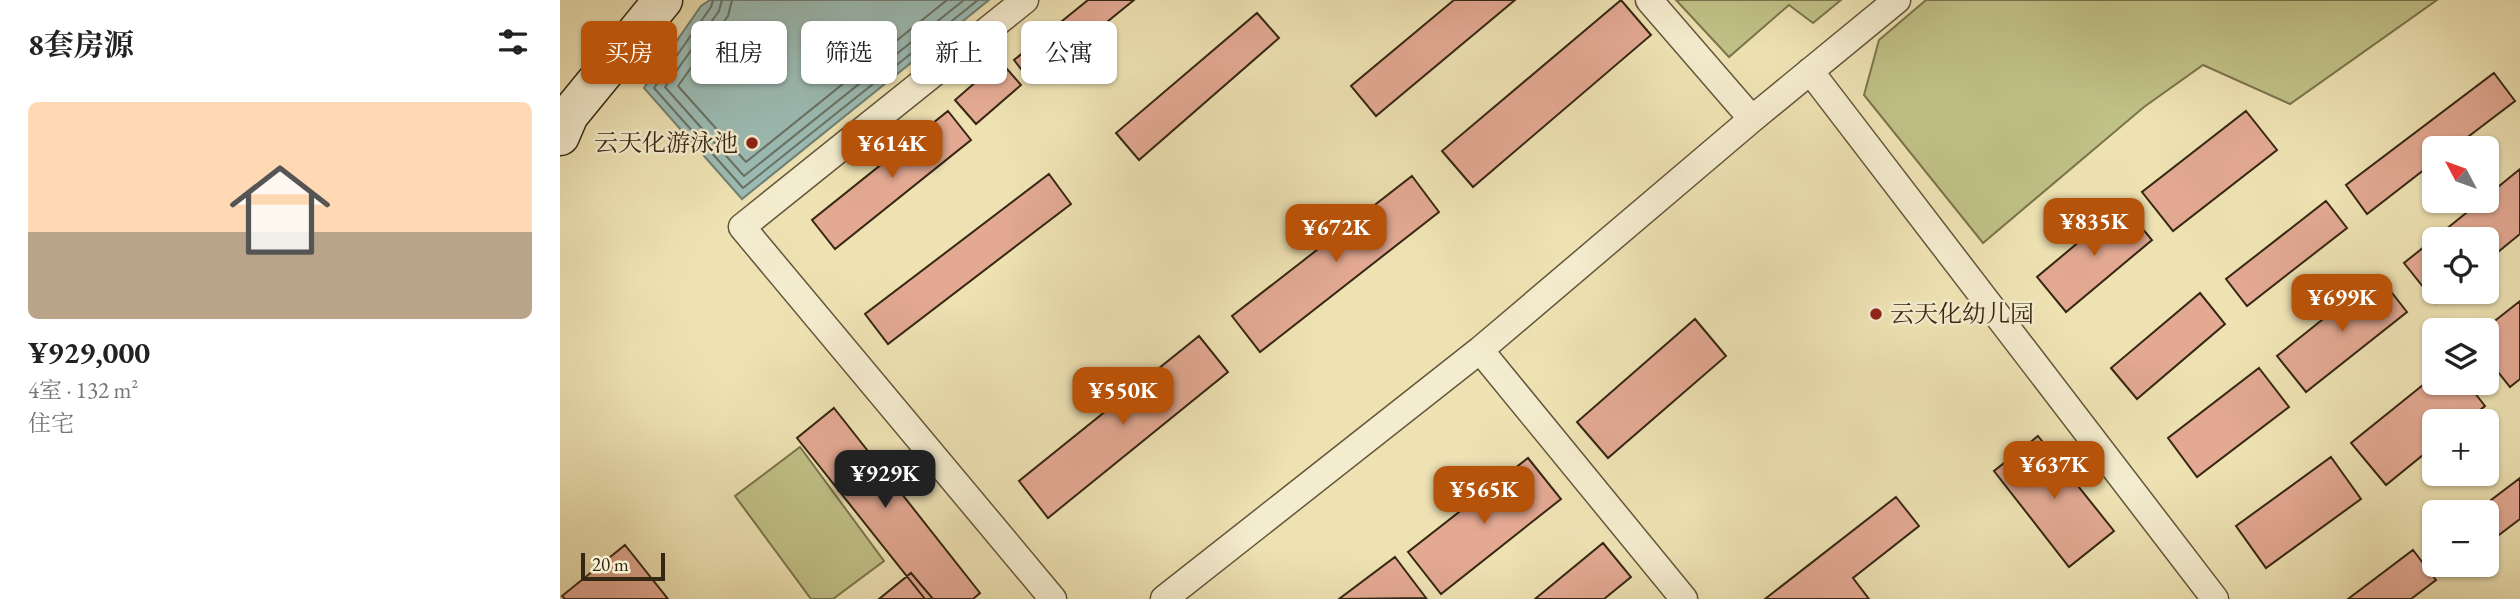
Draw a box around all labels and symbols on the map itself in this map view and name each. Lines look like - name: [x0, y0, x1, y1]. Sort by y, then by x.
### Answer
- pin: ¥614K: [843, 120, 941, 180]
- place label: 云天化游泳池: [594, 127, 738, 158]
- marker: 云天化游泳池: [744, 135, 760, 151]
- north arrow: [2422, 136, 2499, 214]
- pin: ¥835K: [2045, 198, 2143, 258]
- pin: ¥672K: [1287, 204, 1385, 264]
- pin: ¥699K: [2293, 274, 2391, 334]
- place label: 云天化幼儿园: [1890, 298, 2034, 329]
- marker: 云天化幼儿园: [1868, 306, 1884, 322]
- pin: ¥550K: [1074, 368, 1172, 427]
- pin: ¥637K: [2005, 442, 2103, 501]
- pin: ¥929K: [836, 450, 934, 510]
- pin: ¥565K: [1435, 466, 1533, 526]
- scale bar: [581, 550, 665, 582]

